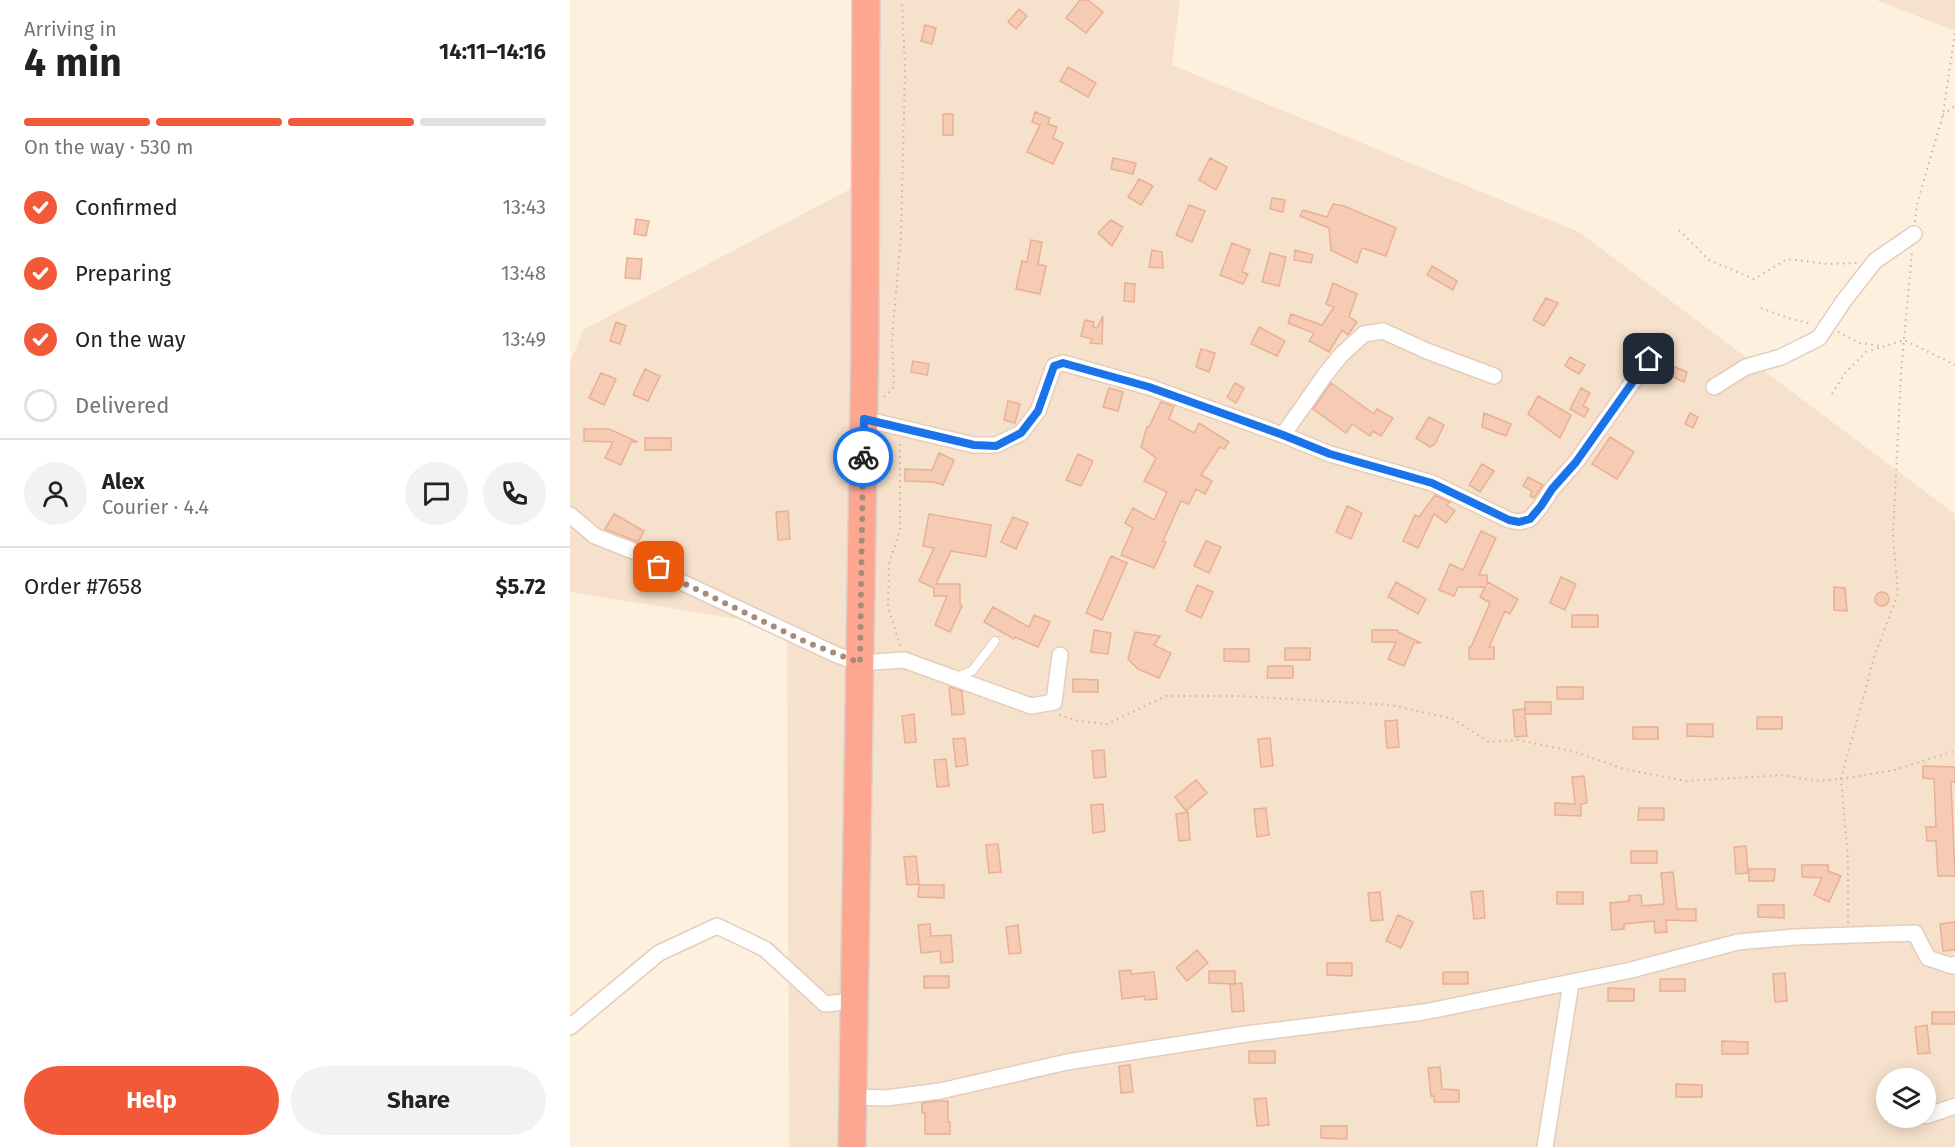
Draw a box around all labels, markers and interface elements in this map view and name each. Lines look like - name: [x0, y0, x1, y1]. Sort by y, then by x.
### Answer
- text: Arriving in: [24, 17, 117, 41]
- text: 14:11–14:16: [439, 38, 546, 65]
- text: 4 min: [24, 40, 122, 86]
- text: On the way · 530 m: [24, 135, 193, 159]
- icon: check: [24, 191, 57, 224]
- text: Confirmed: [75, 194, 178, 221]
- text: 13:43: [502, 195, 546, 219]
- icon: check: [24, 257, 57, 290]
- text: Preparing: [75, 260, 171, 287]
- text: 13:48: [501, 261, 546, 285]
- icon: check: [24, 323, 57, 356]
- text: On the way: [75, 326, 186, 353]
- text: 13:49: [502, 327, 546, 351]
- pin: [1623, 333, 1674, 384]
- icon: home: [1632, 342, 1665, 375]
- text: Delivered: [75, 392, 170, 419]
- courier: [833, 427, 893, 487]
- icon: bike: [847, 441, 880, 474]
- button: person: [24, 462, 87, 525]
- button: chat: [405, 462, 468, 525]
- button: phone: [483, 462, 546, 525]
- text: Alex: [102, 468, 145, 495]
- text: Courier · 4.4: [102, 495, 209, 519]
- pin: [633, 541, 684, 592]
- icon: bag: [642, 550, 675, 583]
- text: Order #7658: [24, 573, 142, 600]
- text: $5.72: [495, 573, 546, 600]
- button: Help: [24, 1066, 279, 1135]
- button: Share: [291, 1066, 546, 1135]
- map controls: [1876, 1068, 1936, 1128]
- button: layers: [1876, 1068, 1936, 1128]

